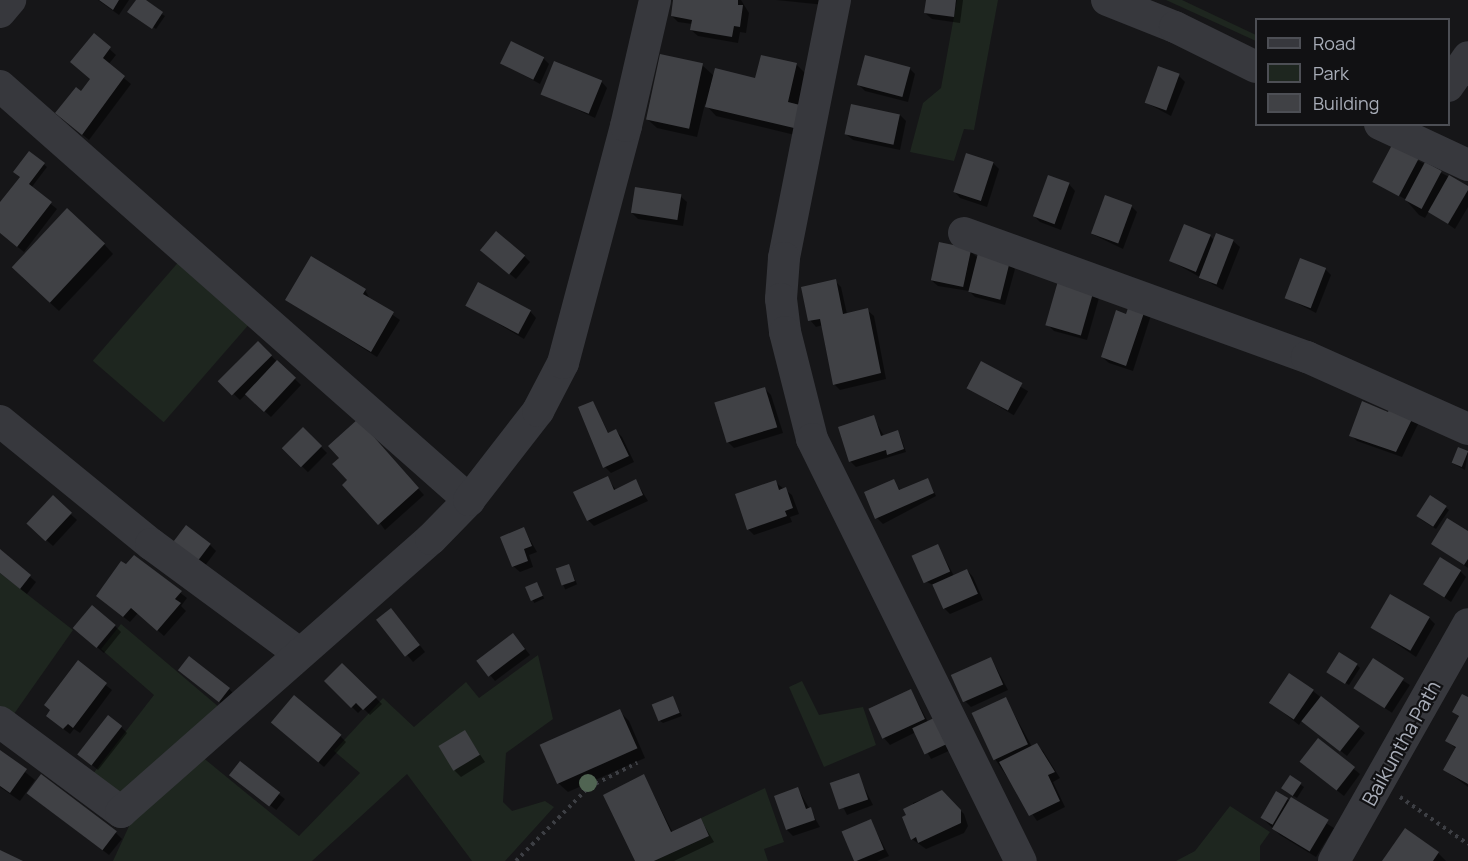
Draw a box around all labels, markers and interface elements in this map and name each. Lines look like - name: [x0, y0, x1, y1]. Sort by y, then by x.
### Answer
- legend: [1255, 18, 1450, 126]
- text: Road: [1313, 31, 1356, 55]
- text: Park: [1313, 61, 1349, 85]
- text: Building: [1313, 91, 1379, 115]
- street label: Baikuntha Path: [1357, 676, 1445, 810]

